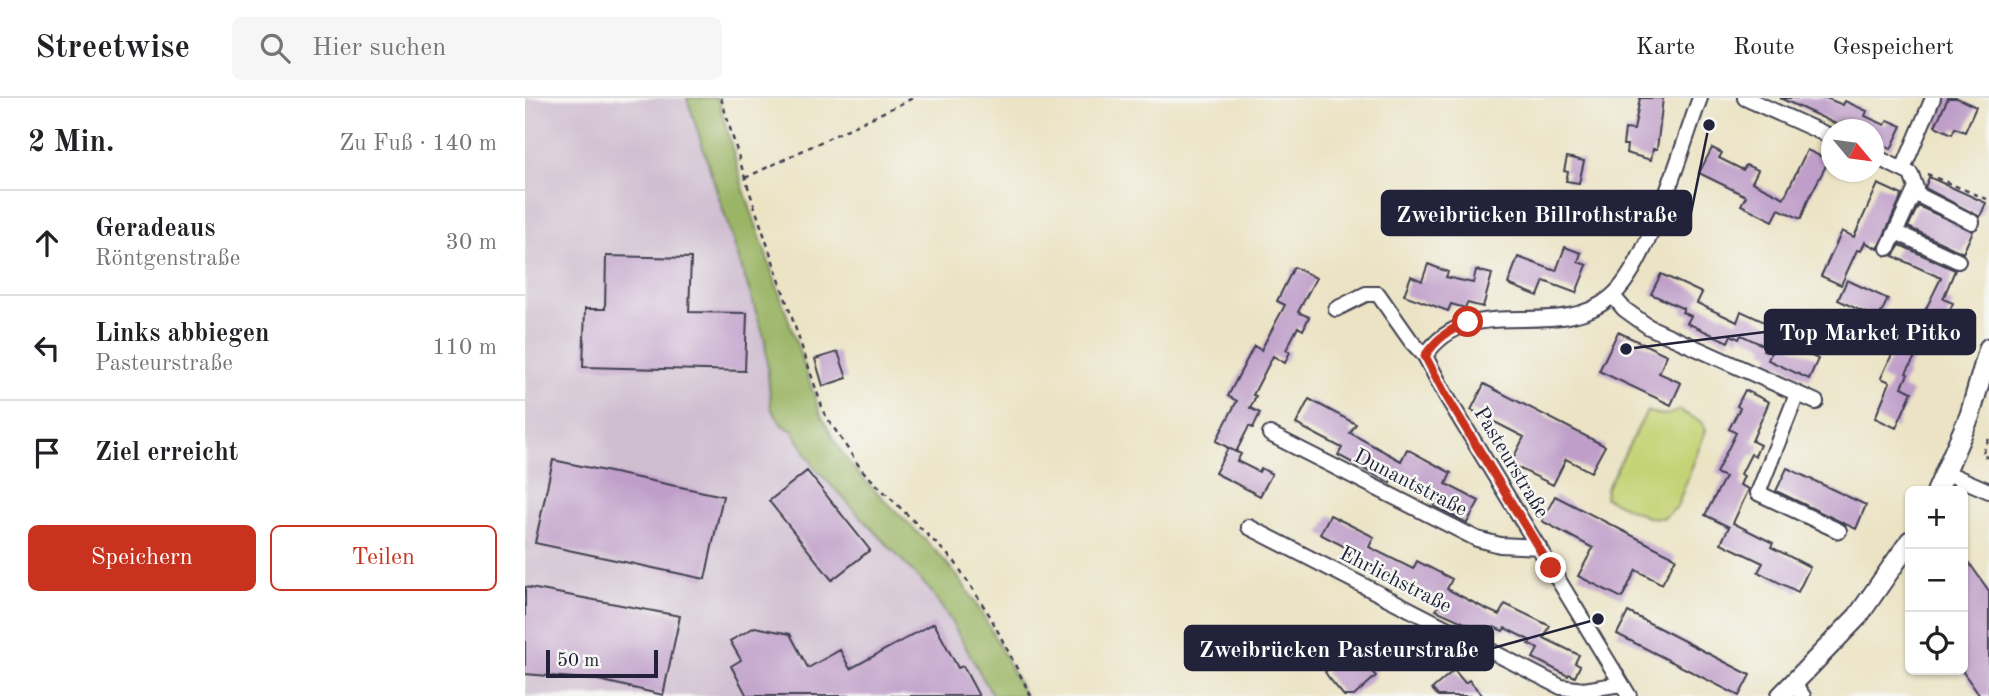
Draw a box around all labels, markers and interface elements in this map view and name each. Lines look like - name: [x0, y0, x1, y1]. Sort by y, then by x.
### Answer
- search box: [232, 17, 722, 80]
- icon: search: [256, 29, 294, 67]
- text: Streetwise: [35, 32, 190, 65]
- text: Hier suchen: [312, 35, 446, 61]
- text: Karte: [1636, 36, 1695, 60]
- text: Route: [1733, 36, 1795, 60]
- text: Gespeichert: [1833, 36, 1954, 60]
- north arrow: [1821, 119, 1884, 182]
- text: 2 Min.: [28, 128, 114, 158]
- text: Zu Fuß · 140 m: [339, 132, 497, 155]
- callout: Zweibrücken Billrothstraße: [1382, 191, 1691, 235]
- text: Zweibrücken Billrothstraße: [1396, 204, 1678, 227]
- text: Geradeaus: [95, 216, 215, 242]
- icon: ahead: [28, 224, 66, 262]
- text: 30 m: [446, 231, 497, 254]
- text: Röntgenstraße: [95, 247, 240, 270]
- route start: [1452, 306, 1483, 337]
- callout: Top Market Pitko: [1765, 310, 1975, 354]
- text: Links abbiegen: [95, 321, 269, 347]
- text: Top Market Pitko: [1779, 322, 1961, 345]
- icon: left: [28, 329, 66, 367]
- text: 110 m: [432, 336, 497, 359]
- text: Pasteurstraße: [95, 352, 233, 375]
- street label: Pasteurstraße: [1469, 403, 1552, 522]
- icon: arrive: [28, 434, 66, 472]
- text: Ziel erreicht: [95, 440, 238, 466]
- street label: Dunantstraße: [1350, 446, 1470, 521]
- map controls: [1905, 486, 1968, 675]
- button: +: [1905, 486, 1968, 549]
- button: Speichern: [28, 525, 256, 591]
- button: Teilen: [270, 525, 497, 591]
- street label: Ehrlichstraße: [1336, 543, 1455, 618]
- button: −: [1905, 549, 1968, 612]
- route end: [1535, 552, 1566, 583]
- button: locate: [1905, 612, 1968, 675]
- callout: Zweibrücken Pasteurstraße: [1185, 626, 1493, 670]
- text: Zweibrücken Pasteurstraße: [1199, 639, 1479, 662]
- scale bar: [546, 647, 658, 679]
- text: 50 m: [557, 652, 599, 671]

